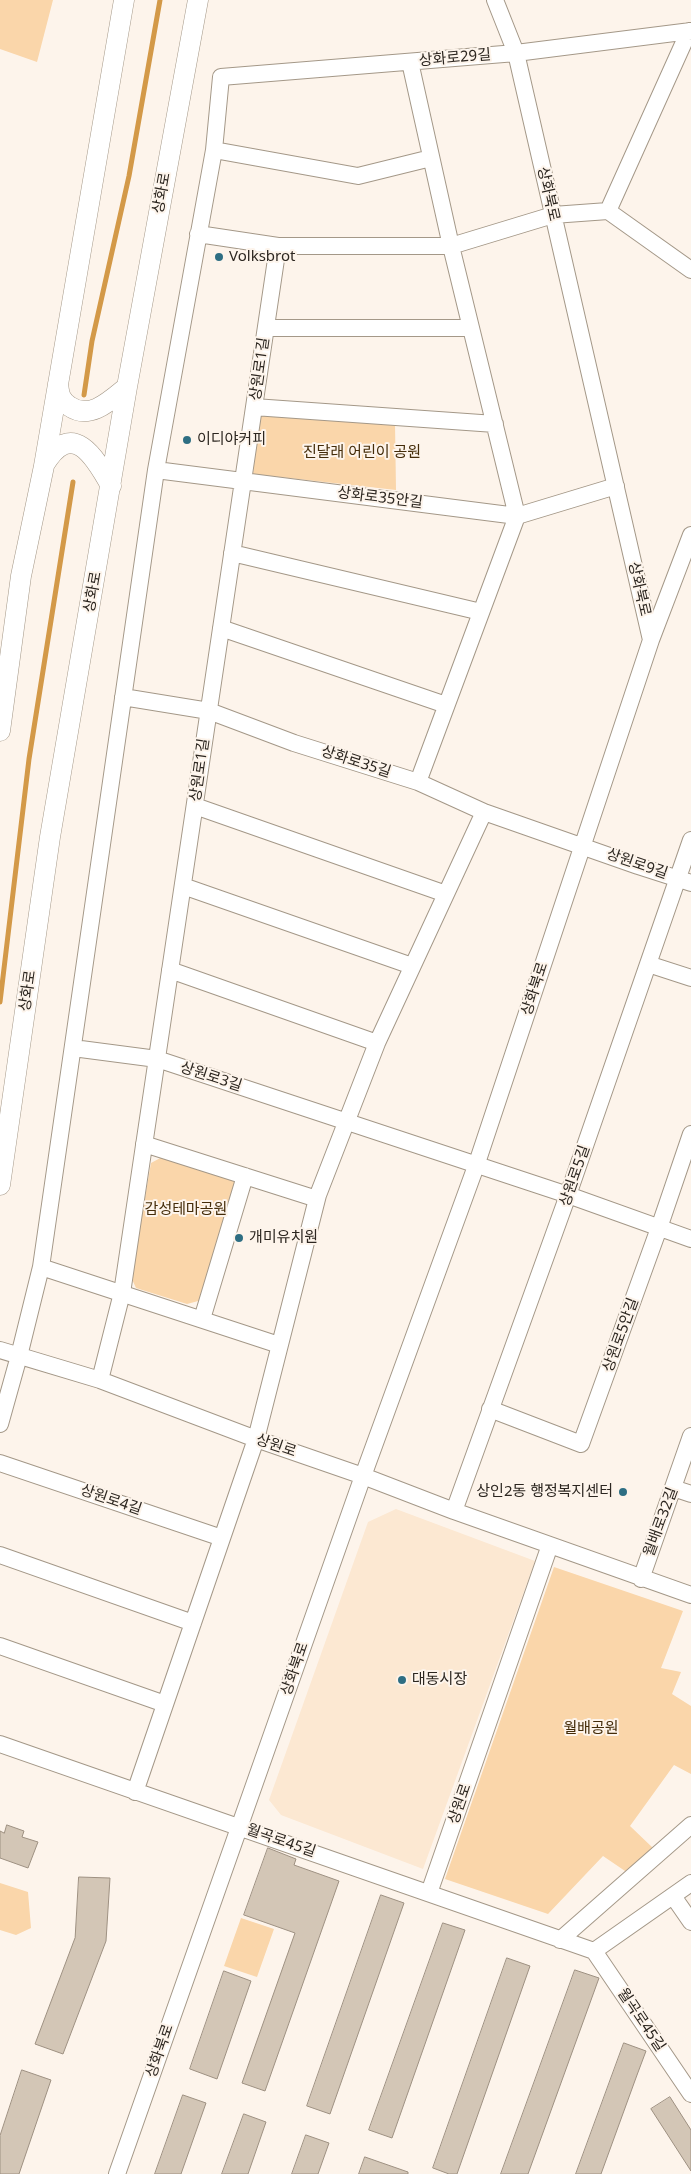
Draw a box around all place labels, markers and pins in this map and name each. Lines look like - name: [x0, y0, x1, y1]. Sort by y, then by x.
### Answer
- place label: Volksbrot: [229, 248, 295, 266]
- marker: Volksbrot: [213, 251, 225, 263]
- place label: 이디야커피: [197, 431, 266, 449]
- marker: 이디야커피: [181, 434, 193, 446]
- place label: 개미유치원: [249, 1229, 318, 1247]
- marker: 개미유치원: [233, 1232, 245, 1244]
- place label: 상인2동 행정복지센터: [476, 1483, 613, 1501]
- marker: 상인2동 행정복지센터: [617, 1486, 629, 1498]
- place label: 대동시장: [412, 1671, 467, 1689]
- marker: 대동시장: [396, 1674, 408, 1686]

